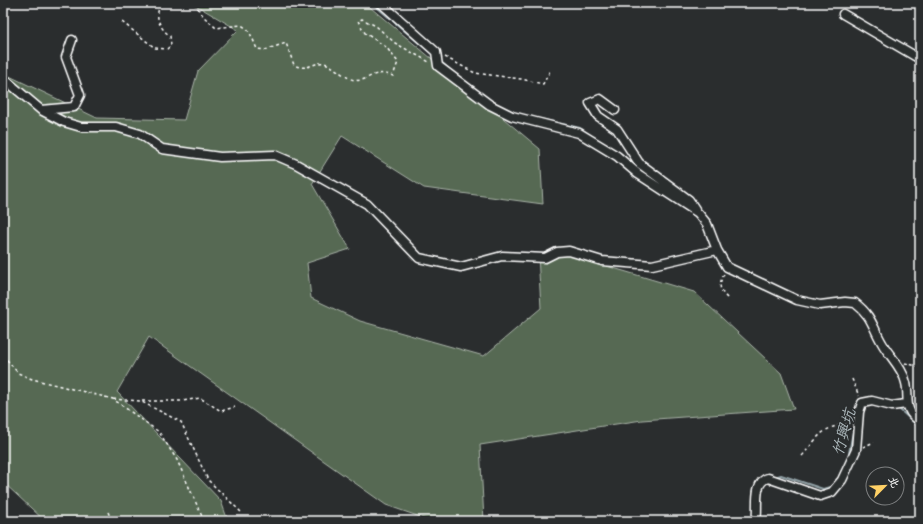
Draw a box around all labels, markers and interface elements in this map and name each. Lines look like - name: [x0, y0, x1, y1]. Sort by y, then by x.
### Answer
- water label: 竹興坑: [830, 405, 863, 459]
- north arrow: [865, 466, 905, 506]
- text: 北: [885, 475, 900, 490]

